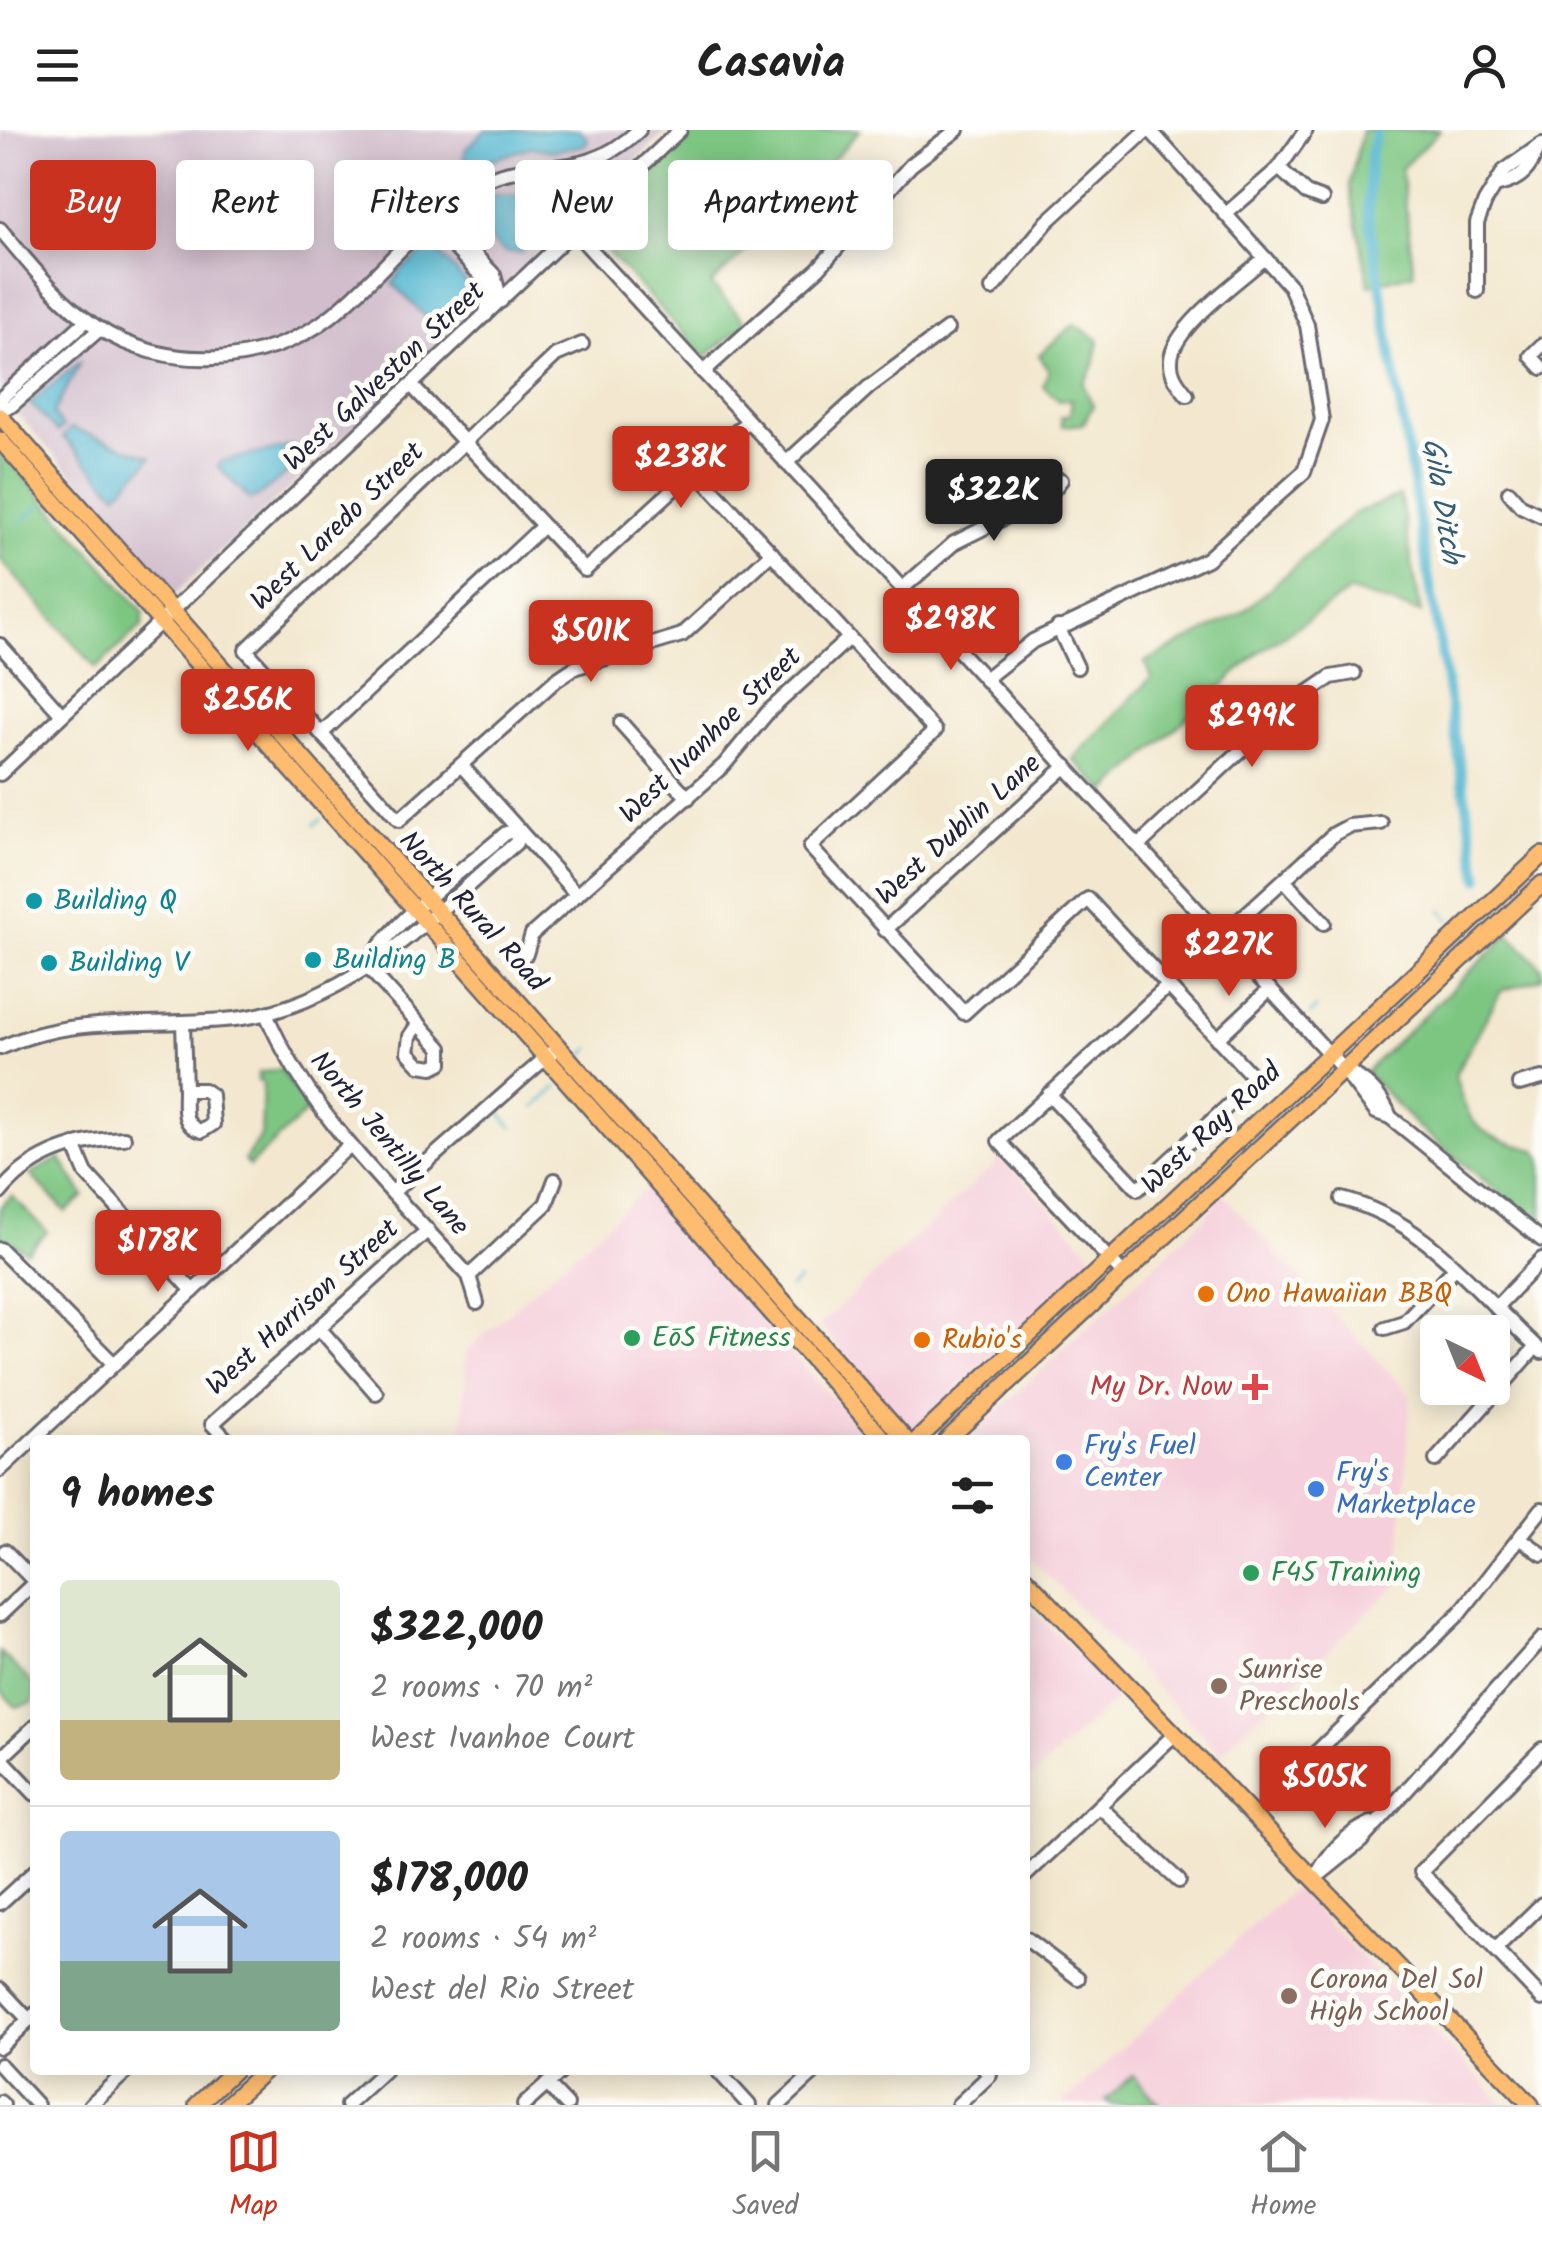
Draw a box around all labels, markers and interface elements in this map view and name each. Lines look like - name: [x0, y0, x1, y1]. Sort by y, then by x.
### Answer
- text: Casavia: [697, 29, 845, 101]
- icon: menu: [30, 38, 85, 93]
- icon: person: [1457, 38, 1512, 93]
- chip: Buy: [30, 160, 156, 250]
- chip: Rent: [176, 160, 314, 250]
- chip: Filters: [334, 160, 495, 250]
- chip: New: [515, 160, 648, 250]
- chip: Apartment: [668, 160, 893, 250]
- street label: West Galveston Street: [274, 270, 497, 483]
- pin: $238K: [611, 426, 751, 511]
- street label: West Laredo Street: [240, 431, 436, 622]
- text: $238K: [634, 433, 728, 484]
- water label: Gila Ditch: [1407, 435, 1475, 570]
- pin: $322K: [924, 459, 1064, 544]
- text: $322K: [947, 466, 1041, 517]
- pin: $298K: [881, 588, 1021, 673]
- text: $298K: [905, 595, 997, 646]
- pin: $501K: [521, 600, 661, 685]
- text: $501K: [551, 607, 631, 658]
- street label: West Ivanhoe Street: [609, 636, 814, 835]
- pin: $256K: [178, 669, 318, 754]
- text: $256K: [203, 676, 293, 727]
- pin: $299K: [1182, 685, 1322, 770]
- text: $299K: [1207, 692, 1297, 743]
- street label: West Dublin Lane: [866, 743, 1053, 917]
- street label: North Rural Road: [387, 821, 558, 1004]
- place label: Building Q: [54, 879, 177, 924]
- marker: Building Q: [23, 890, 45, 912]
- pin: $227K: [1159, 914, 1299, 999]
- text: $227K: [1184, 921, 1274, 972]
- place label: Building B: [333, 938, 456, 983]
- place label: Building V: [69, 941, 191, 986]
- marker: Building B: [302, 949, 324, 971]
- marker: Building V: [38, 952, 60, 974]
- street label: North Jentilly Lane: [298, 1041, 480, 1247]
- street label: West Ray Road: [1131, 1051, 1293, 1206]
- street label: West Harrison Street: [196, 1208, 411, 1407]
- pin: $178K: [88, 1210, 228, 1295]
- text: $178K: [117, 1217, 199, 1268]
- place label: Ono Hawaiian BBQ: [1226, 1272, 1452, 1317]
- marker: Ono Hawaiian BBQ: [1195, 1283, 1217, 1305]
- north arrow: [1420, 1315, 1510, 1405]
- map controls: [1420, 1315, 1510, 1405]
- place label: EōS Fitness: [652, 1316, 791, 1361]
- place label: Rubio's: [942, 1318, 1022, 1363]
- marker: EōS Fitness: [621, 1327, 643, 1349]
- marker: Rubio's: [911, 1329, 933, 1351]
- place label: My Dr. Now: [1090, 1365, 1232, 1410]
- marker: My Dr. Now: [1242, 1374, 1268, 1400]
- place label: Fry's Fuel Center: [1084, 1424, 1196, 1501]
- marker: Fry's Fuel Center: [1053, 1451, 1075, 1473]
- place label: Fry's Marketplace: [1336, 1451, 1476, 1528]
- text: 9 homes: [60, 1462, 215, 1529]
- icon: filters: [945, 1468, 1000, 1523]
- marker: Fry's Marketplace: [1305, 1478, 1327, 1500]
- place label: F45 Training: [1271, 1551, 1421, 1596]
- marker: F45 Training: [1240, 1562, 1262, 1584]
- text: $322,000: [370, 1596, 542, 1663]
- icon: home: [140, 1620, 260, 1740]
- place label: Sunrise Preschools: [1239, 1648, 1360, 1725]
- text: 2 rooms · 70 m²: [370, 1663, 592, 1714]
- marker: Sunrise Preschools: [1208, 1675, 1230, 1697]
- text: West Ivanhoe Court: [370, 1714, 635, 1765]
- pin: $505K: [1255, 1746, 1395, 1831]
- text: $505K: [1281, 1753, 1369, 1804]
- text: $178,000: [370, 1847, 528, 1914]
- icon: home: [140, 1871, 260, 1991]
- text: 2 rooms · 54 m²: [370, 1914, 596, 1965]
- place label: Corona Del Sol High School: [1309, 1958, 1483, 2035]
- text: West del Rio Street: [370, 1965, 634, 2016]
- marker: Corona Del Sol High School: [1278, 1985, 1300, 2007]
- tab: Map: [226, 2124, 281, 2229]
- tab: Saved: [732, 2124, 799, 2229]
- tab: Home: [1250, 2124, 1316, 2229]

